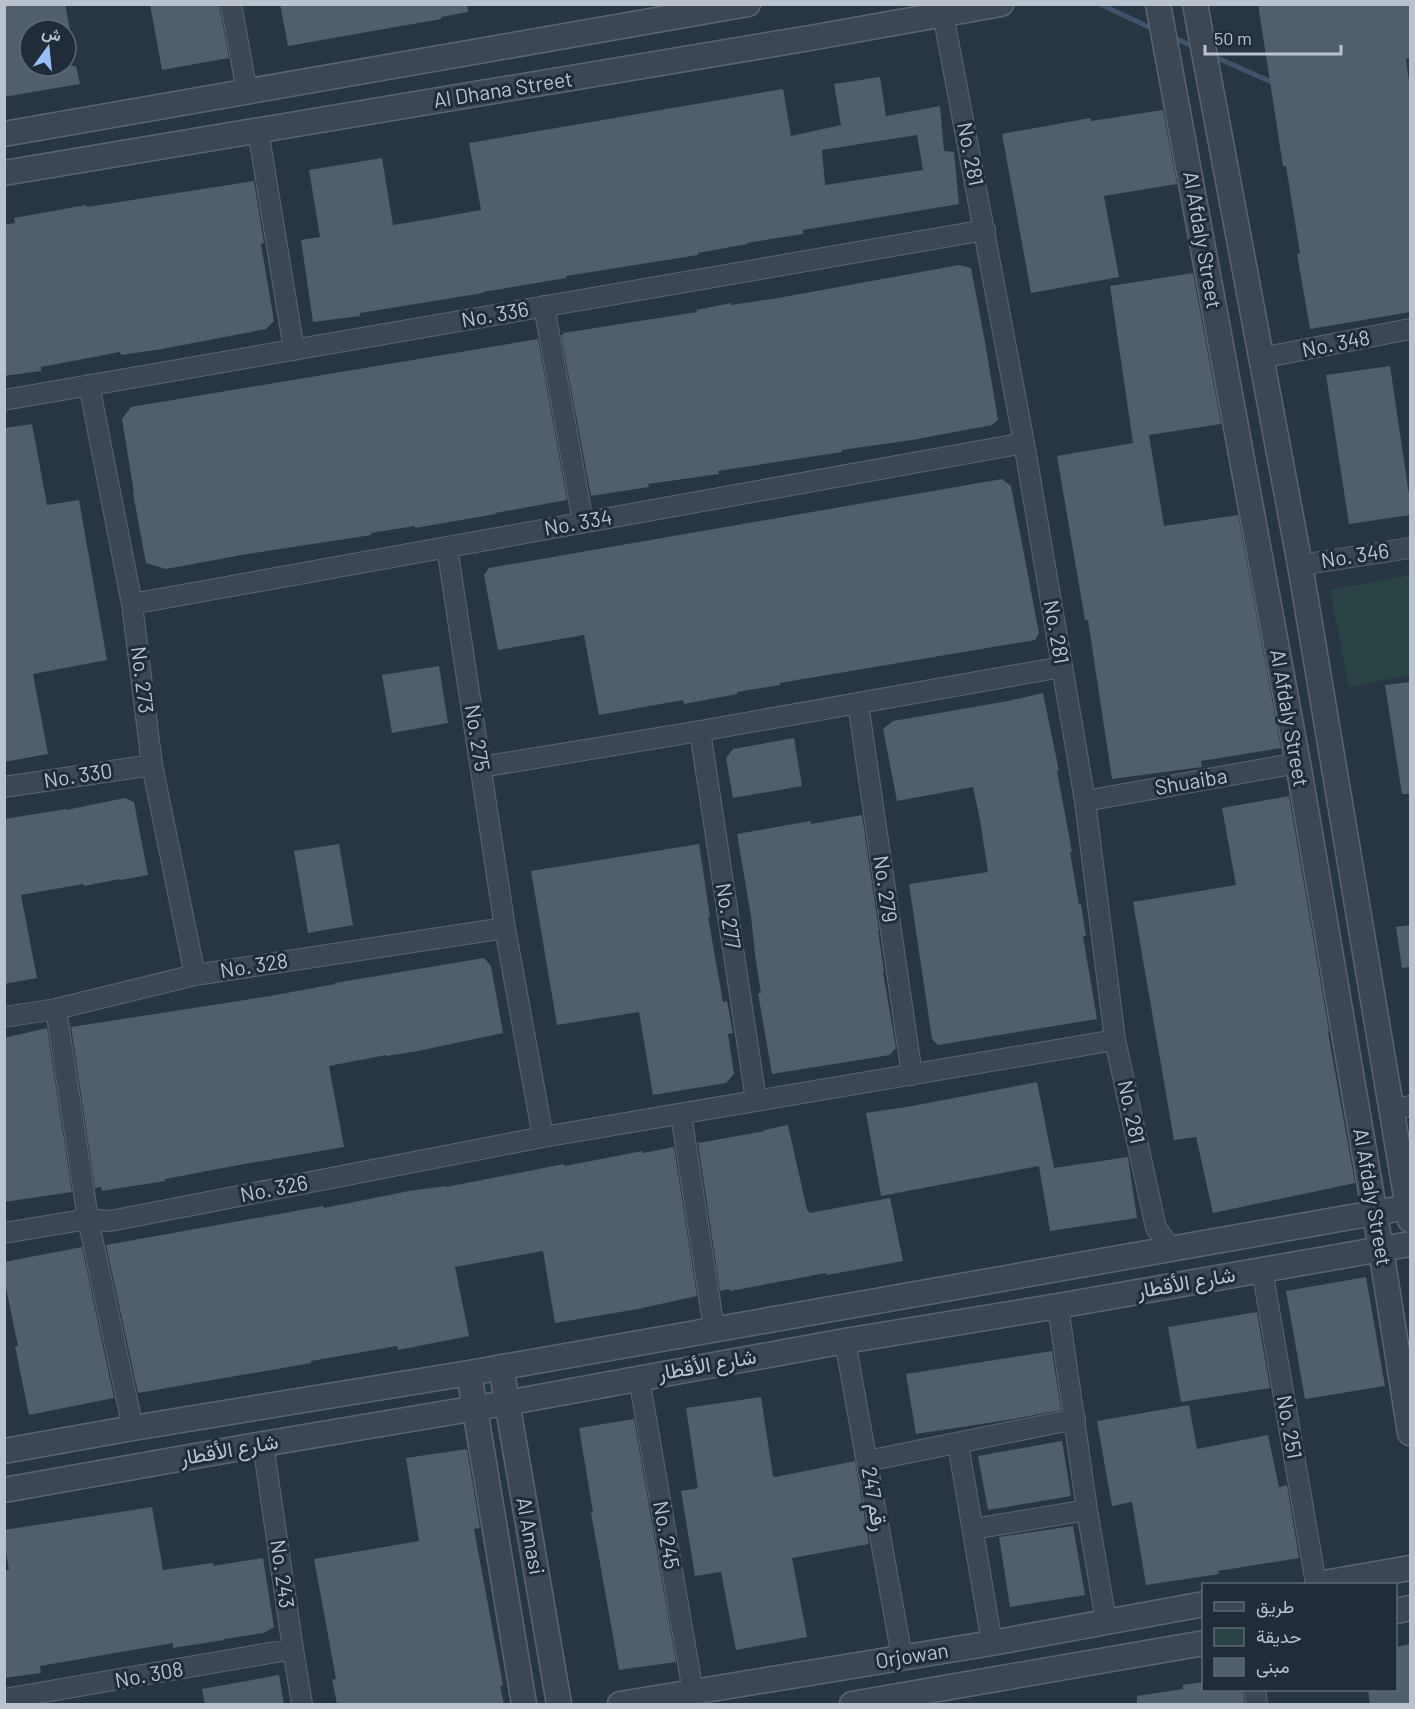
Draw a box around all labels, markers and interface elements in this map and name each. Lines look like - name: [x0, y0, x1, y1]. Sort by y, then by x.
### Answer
- north arrow: [18, 18, 78, 78]
- scale bar: [1205, 18, 1342, 56]
- text: ش: [40, 21, 64, 46]
- text: 50 m: [1214, 27, 1252, 49]
- street label: Al Dhana Street: [431, 65, 574, 112]
- street label: No. 281: [953, 120, 990, 188]
- street label: Al Afdaly Street: [1179, 169, 1228, 310]
- street label: No. 336: [459, 295, 530, 332]
- street label: No. 348: [1300, 324, 1372, 361]
- street label: No. 334: [542, 503, 614, 540]
- street label: No. 346: [1319, 537, 1391, 572]
- street label: No. 281: [1040, 598, 1075, 666]
- street label: No. 273: [127, 645, 160, 715]
- street label: Al Afdaly Street: [1266, 647, 1315, 788]
- street label: No. 275: [461, 702, 496, 773]
- street label: No. 330: [42, 757, 114, 792]
- street label: Shuaiba: [1153, 762, 1229, 799]
- street label: No. 279: [869, 854, 904, 924]
- street label: No. 277: [712, 881, 747, 951]
- street label: No. 328: [218, 947, 290, 982]
- street label: No. 281: [1114, 1078, 1151, 1146]
- street label: Al Afdaly Street: [1349, 1126, 1398, 1267]
- street label: No. 326: [238, 1169, 310, 1206]
- street label: شارع الأقطار: [1133, 1261, 1238, 1306]
- street label: شارع الأقطار: [654, 1343, 759, 1388]
- street label: No. 251: [1273, 1393, 1308, 1461]
- street label: شارع الأقطار: [176, 1428, 281, 1473]
- street label: رقم 247: [855, 1465, 893, 1533]
- street label: Al Amasi: [512, 1495, 551, 1576]
- street label: No. 245: [649, 1499, 686, 1571]
- street label: No. 243: [266, 1538, 301, 1610]
- legend: [1202, 1583, 1397, 1691]
- text: طريق: [1256, 1595, 1294, 1618]
- text: حديقة: [1256, 1625, 1302, 1647]
- street label: Orjowan: [873, 1636, 950, 1673]
- street label: No. 308: [113, 1655, 185, 1692]
- text: مبنى: [1256, 1655, 1290, 1678]

